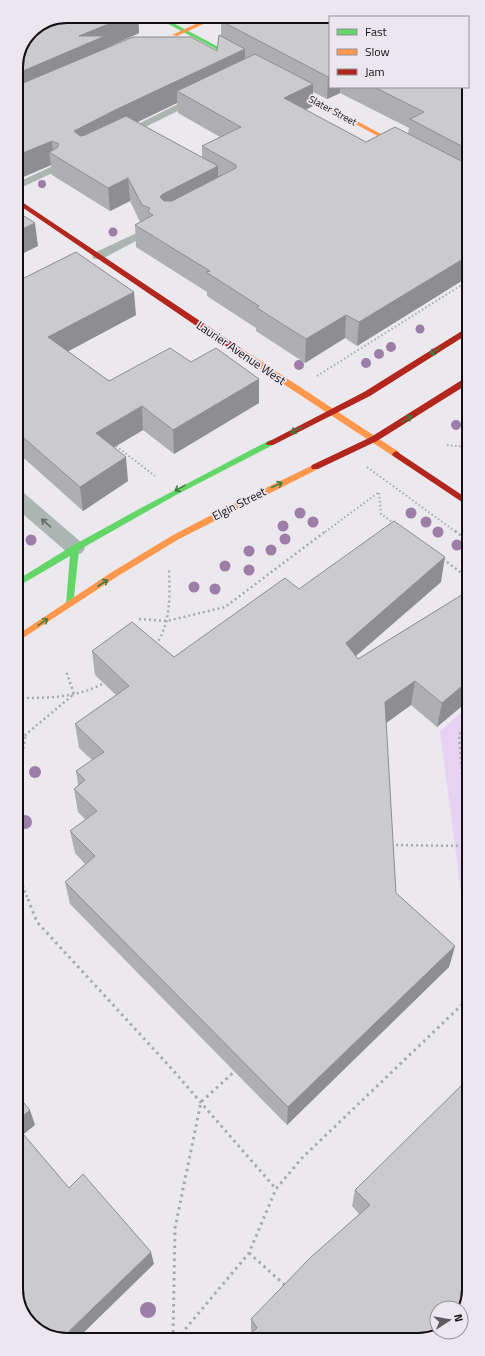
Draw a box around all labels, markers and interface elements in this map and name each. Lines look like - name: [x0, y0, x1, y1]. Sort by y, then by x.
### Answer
- legend: [329, 16, 469, 88]
- text: Fast: [365, 22, 388, 41]
- text: Slow: [365, 42, 390, 61]
- text: Jam: [365, 62, 385, 81]
- street label: Slater Street: [306, 91, 360, 130]
- street label: Laurier Avenue West: [193, 316, 290, 390]
- one-way arrow: [429, 347, 440, 356]
- one-way arrow: [401, 415, 412, 423]
- one-way arrow: [290, 427, 302, 434]
- one-way arrow: [271, 481, 283, 488]
- street label: Elgin Street: [209, 482, 270, 525]
- one-way arrow: [174, 485, 186, 493]
- one-way arrow: [40, 519, 51, 528]
- one-way arrow: [97, 579, 108, 587]
- one-way arrow: [38, 618, 49, 626]
- north arrow: [429, 1300, 469, 1340]
- text: N: [450, 1313, 467, 1323]

